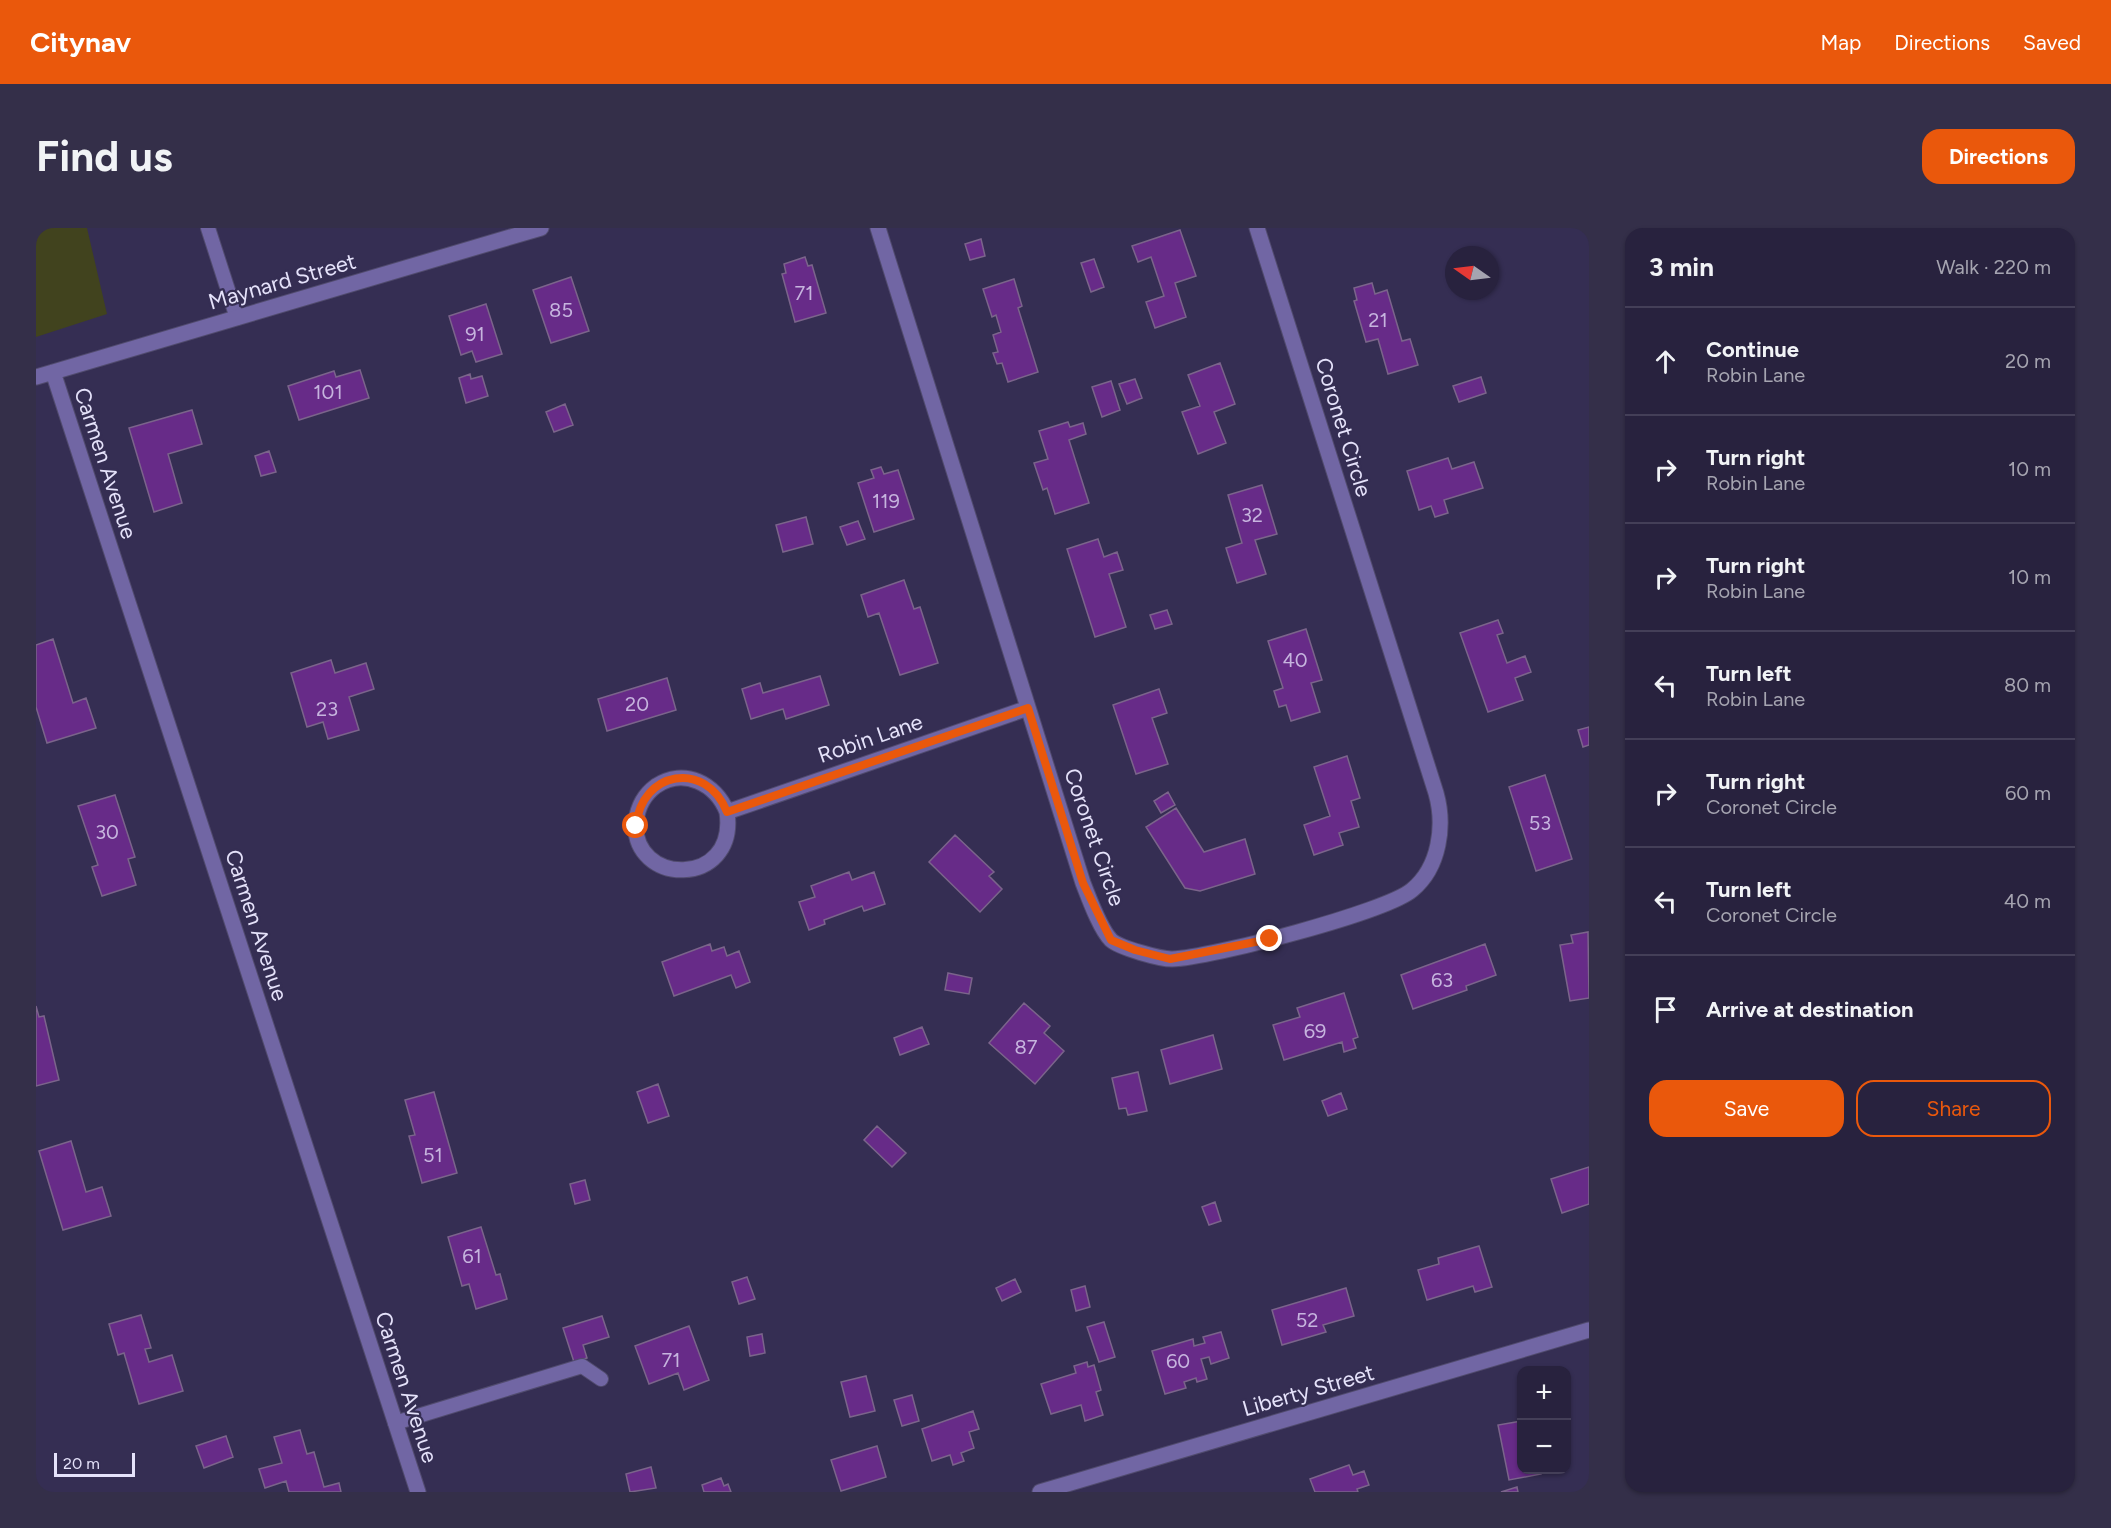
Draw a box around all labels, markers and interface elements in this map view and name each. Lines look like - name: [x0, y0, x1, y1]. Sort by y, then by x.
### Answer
- text: Citynav: [30, 25, 131, 59]
- text: Map: [1820, 30, 1861, 55]
- text: Directions: [1894, 30, 1990, 55]
- text: Saved: [2023, 30, 2081, 55]
- button: Directions: [1922, 129, 2075, 184]
- text: Find us: [36, 131, 173, 182]
- north arrow: [1445, 246, 1499, 300]
- street label: Maynard Street: [205, 248, 359, 315]
- text: 3 min: [1649, 251, 1714, 283]
- text: Walk · 220 m: [1936, 255, 2051, 279]
- house number: 71: [795, 281, 814, 305]
- house number: 85: [549, 298, 573, 322]
- house number: 21: [1368, 308, 1388, 332]
- house number: 91: [465, 322, 485, 346]
- text: Continue: [1706, 336, 1799, 363]
- icon: ahead: [1649, 345, 1682, 378]
- text: 20 m: [2005, 349, 2051, 373]
- street label: Coronet Circle: [1310, 354, 1377, 500]
- text: Robin Lane: [1706, 363, 1805, 387]
- house number: 101: [313, 380, 343, 404]
- street label: Carmen Avenue: [68, 384, 143, 542]
- text: Turn right: [1706, 444, 1805, 471]
- icon: right: [1649, 453, 1682, 486]
- text: 10 m: [2008, 457, 2051, 481]
- text: Robin Lane: [1706, 471, 1805, 495]
- house number: 119: [872, 489, 900, 513]
- house number: 32: [1241, 503, 1263, 527]
- text: Turn right: [1706, 552, 1805, 579]
- icon: right: [1649, 561, 1682, 594]
- text: 10 m: [2008, 565, 2051, 589]
- text: Robin Lane: [1706, 579, 1805, 603]
- house number: 40: [1282, 648, 1308, 672]
- text: Turn left: [1706, 660, 1792, 687]
- icon: left: [1649, 669, 1682, 702]
- text: 80 m: [2004, 673, 2051, 697]
- text: Robin Lane: [1706, 687, 1805, 711]
- house number: 20: [625, 692, 649, 716]
- house number: 23: [316, 697, 338, 721]
- street label: Robin Lane: [814, 708, 926, 769]
- street label: Coronet Circle: [1058, 765, 1131, 910]
- text: Turn right: [1706, 768, 1805, 795]
- icon: right: [1649, 777, 1682, 810]
- text: 60 m: [2005, 781, 2051, 805]
- text: Coronet Circle: [1706, 795, 1837, 819]
- house number: 53: [1529, 811, 1551, 835]
- route start: [622, 812, 648, 838]
- house number: 30: [95, 820, 119, 844]
- street label: Carmen Avenue: [219, 846, 294, 1004]
- text: Turn left: [1706, 876, 1792, 903]
- icon: left: [1649, 885, 1682, 918]
- text: 40 m: [2004, 889, 2051, 913]
- text: Coronet Circle: [1706, 903, 1837, 927]
- route end: [1256, 925, 1282, 951]
- house number: 63: [1431, 968, 1453, 992]
- icon: arrive: [1649, 993, 1682, 1026]
- text: Arrive at destination: [1706, 996, 1914, 1023]
- house number: 69: [1304, 1019, 1326, 1043]
- house number: 87: [1014, 1035, 1038, 1059]
- button: Save: [1649, 1080, 1844, 1137]
- button: Share: [1856, 1080, 2051, 1137]
- house number: 51: [423, 1143, 443, 1167]
- house number: 61: [462, 1244, 482, 1268]
- street label: Carmen Avenue: [369, 1308, 444, 1466]
- house number: 52: [1296, 1308, 1318, 1332]
- house number: 71: [662, 1348, 681, 1372]
- house number: 60: [1166, 1349, 1190, 1373]
- street label: Liberty Street: [1239, 1359, 1377, 1422]
- map controls: [1517, 1366, 1571, 1474]
- button: +: [1517, 1366, 1571, 1420]
- button: −: [1517, 1420, 1571, 1474]
- scale bar: [54, 1450, 135, 1478]
- text: 20 m: [63, 1454, 100, 1473]

